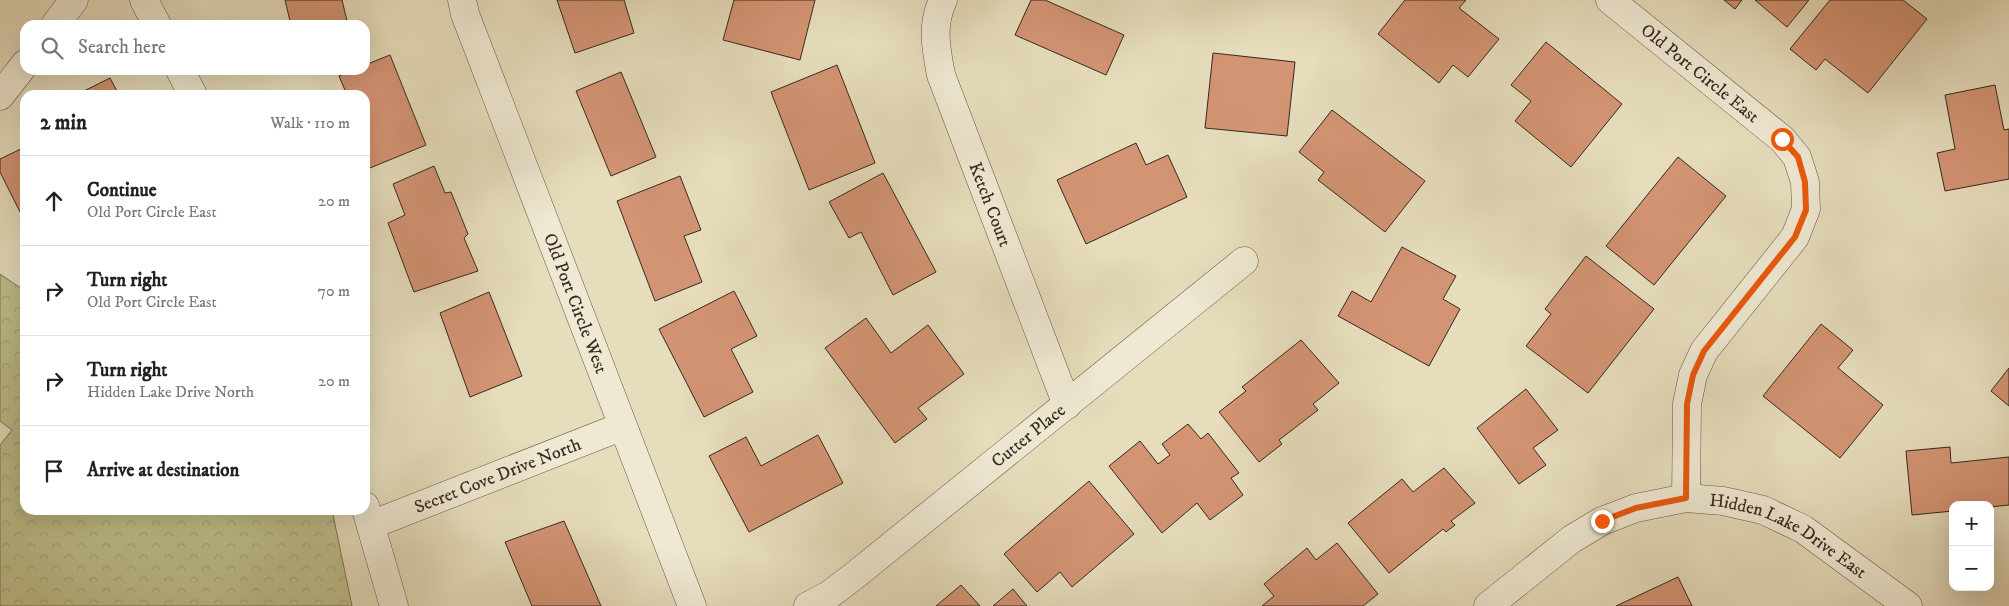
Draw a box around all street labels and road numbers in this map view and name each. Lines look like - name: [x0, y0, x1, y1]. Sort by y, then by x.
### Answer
- street label: Old Port Circle East: [1636, 19, 1763, 128]
- street label: Ketch Court: [963, 159, 1016, 250]
- street label: Old Port Circle West: [538, 230, 612, 377]
- street label: Cutter Place: [987, 400, 1070, 473]
- street label: Secret Cove Drive North: [411, 433, 585, 519]
- street label: Hidden Lake Drive East: [1708, 490, 1871, 584]

